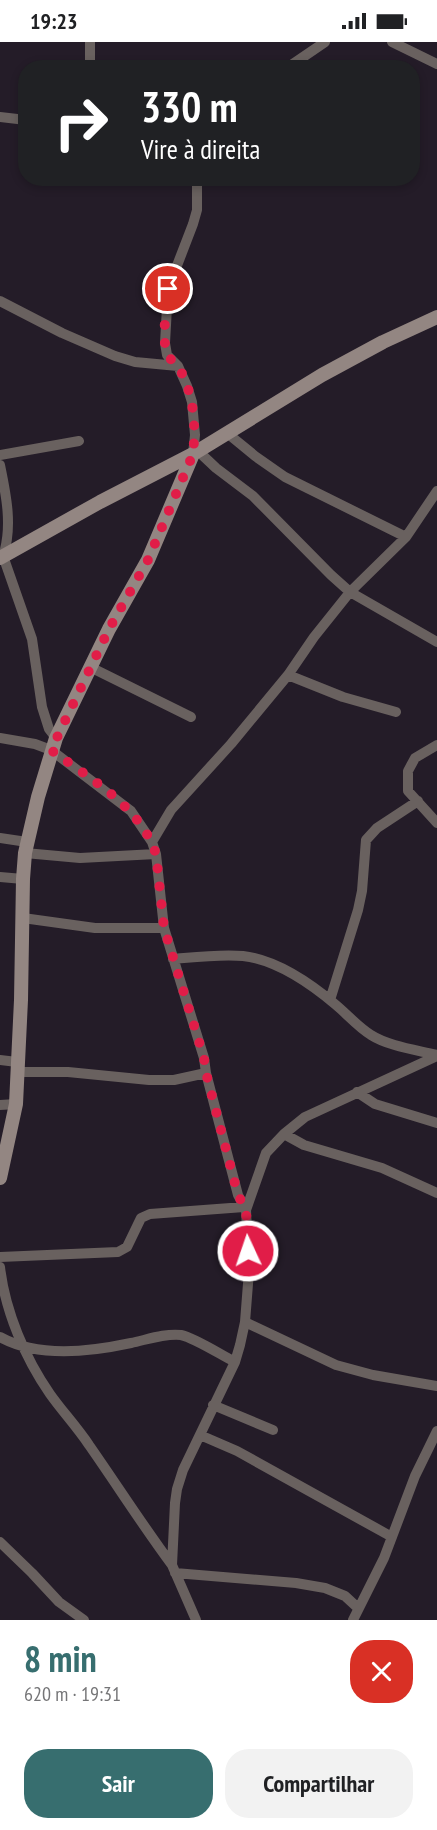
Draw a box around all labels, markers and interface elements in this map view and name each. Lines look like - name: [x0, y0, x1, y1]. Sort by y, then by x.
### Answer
- text: 19:23: [30, 7, 78, 35]
- text: 330 m: [141, 79, 238, 134]
- icon: right: [42, 84, 120, 162]
- text: Vire à direita: [141, 132, 260, 166]
- pin: [142, 263, 193, 314]
- icon: arrive: [151, 272, 184, 305]
- position arrow: [216, 1219, 280, 1283]
- text: 8 min: [24, 1635, 97, 1682]
- button: close: [350, 1640, 413, 1703]
- text: 620 m · 19:31: [24, 1681, 121, 1707]
- button: Sair: [24, 1749, 213, 1818]
- button: Compartilhar: [225, 1749, 413, 1818]

